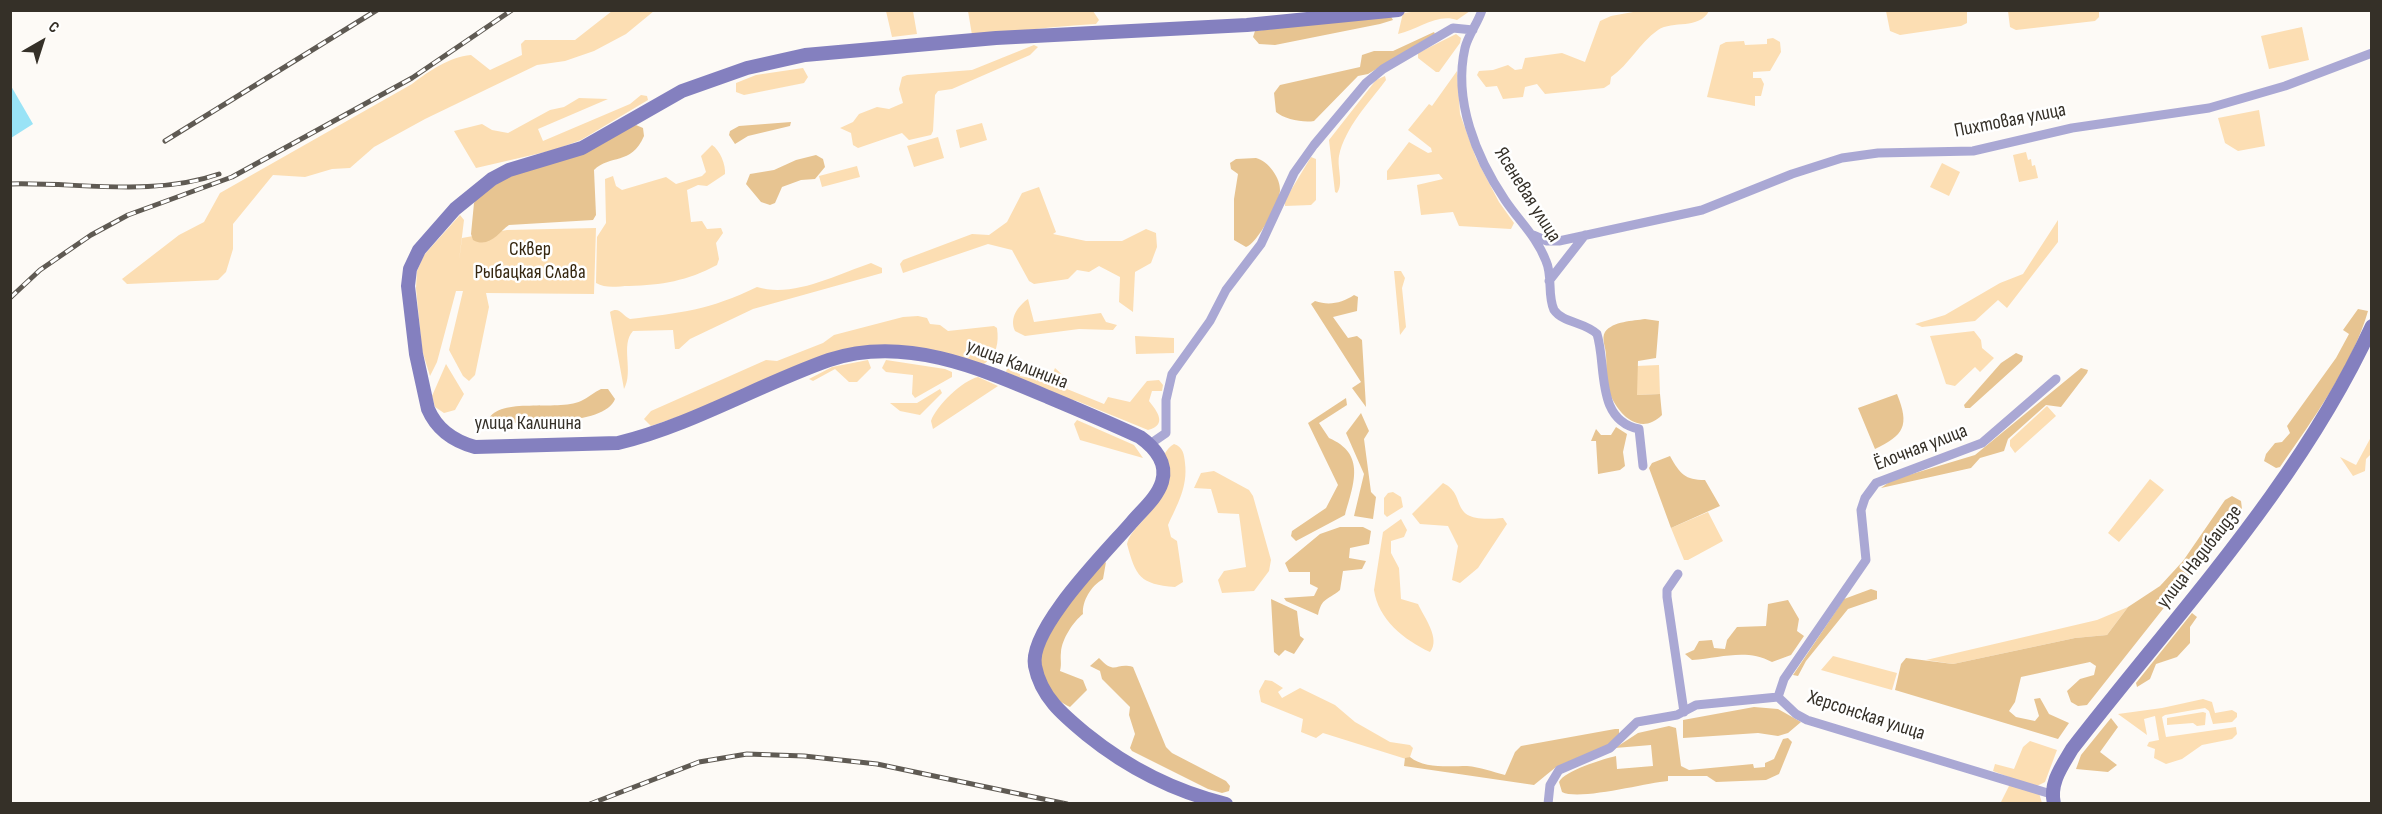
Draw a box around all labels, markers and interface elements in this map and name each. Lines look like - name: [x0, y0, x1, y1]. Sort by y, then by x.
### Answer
- north arrow: [12, 12, 72, 72]
- text: С: [44, 18, 63, 38]
- street label: Пихтовая улица: [1952, 98, 2068, 144]
- street label: Ясеневая улица: [1488, 143, 1566, 247]
- park label: Сквер Рыбацкая Слава: [474, 238, 586, 285]
- street label: улица Калинина: [963, 335, 1071, 395]
- street label: улица Калинина: [475, 412, 581, 436]
- street label: Ёлочная улица: [1871, 419, 1971, 477]
- street label: улица Надибаидзе: [2152, 501, 2248, 613]
- street label: Херсонская улица: [1804, 686, 1928, 746]

